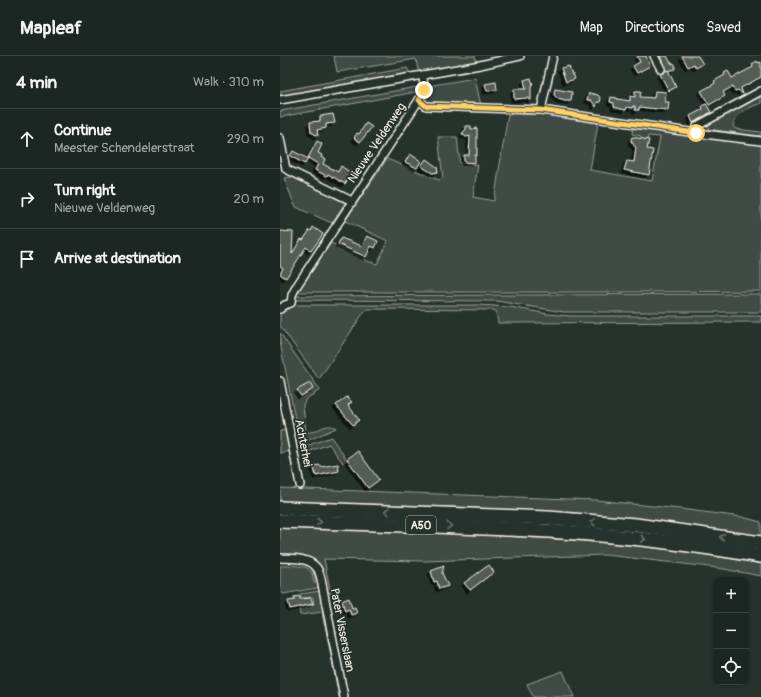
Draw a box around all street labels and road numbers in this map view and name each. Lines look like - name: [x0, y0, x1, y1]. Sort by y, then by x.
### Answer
- street label: Nieuwe Veldenweg: [345, 100, 409, 186]
- street label: Achterhei: [291, 418, 315, 468]
- road number: A50: [406, 516, 436, 534]
- street label: Pater Visserslaan: [327, 587, 358, 673]

